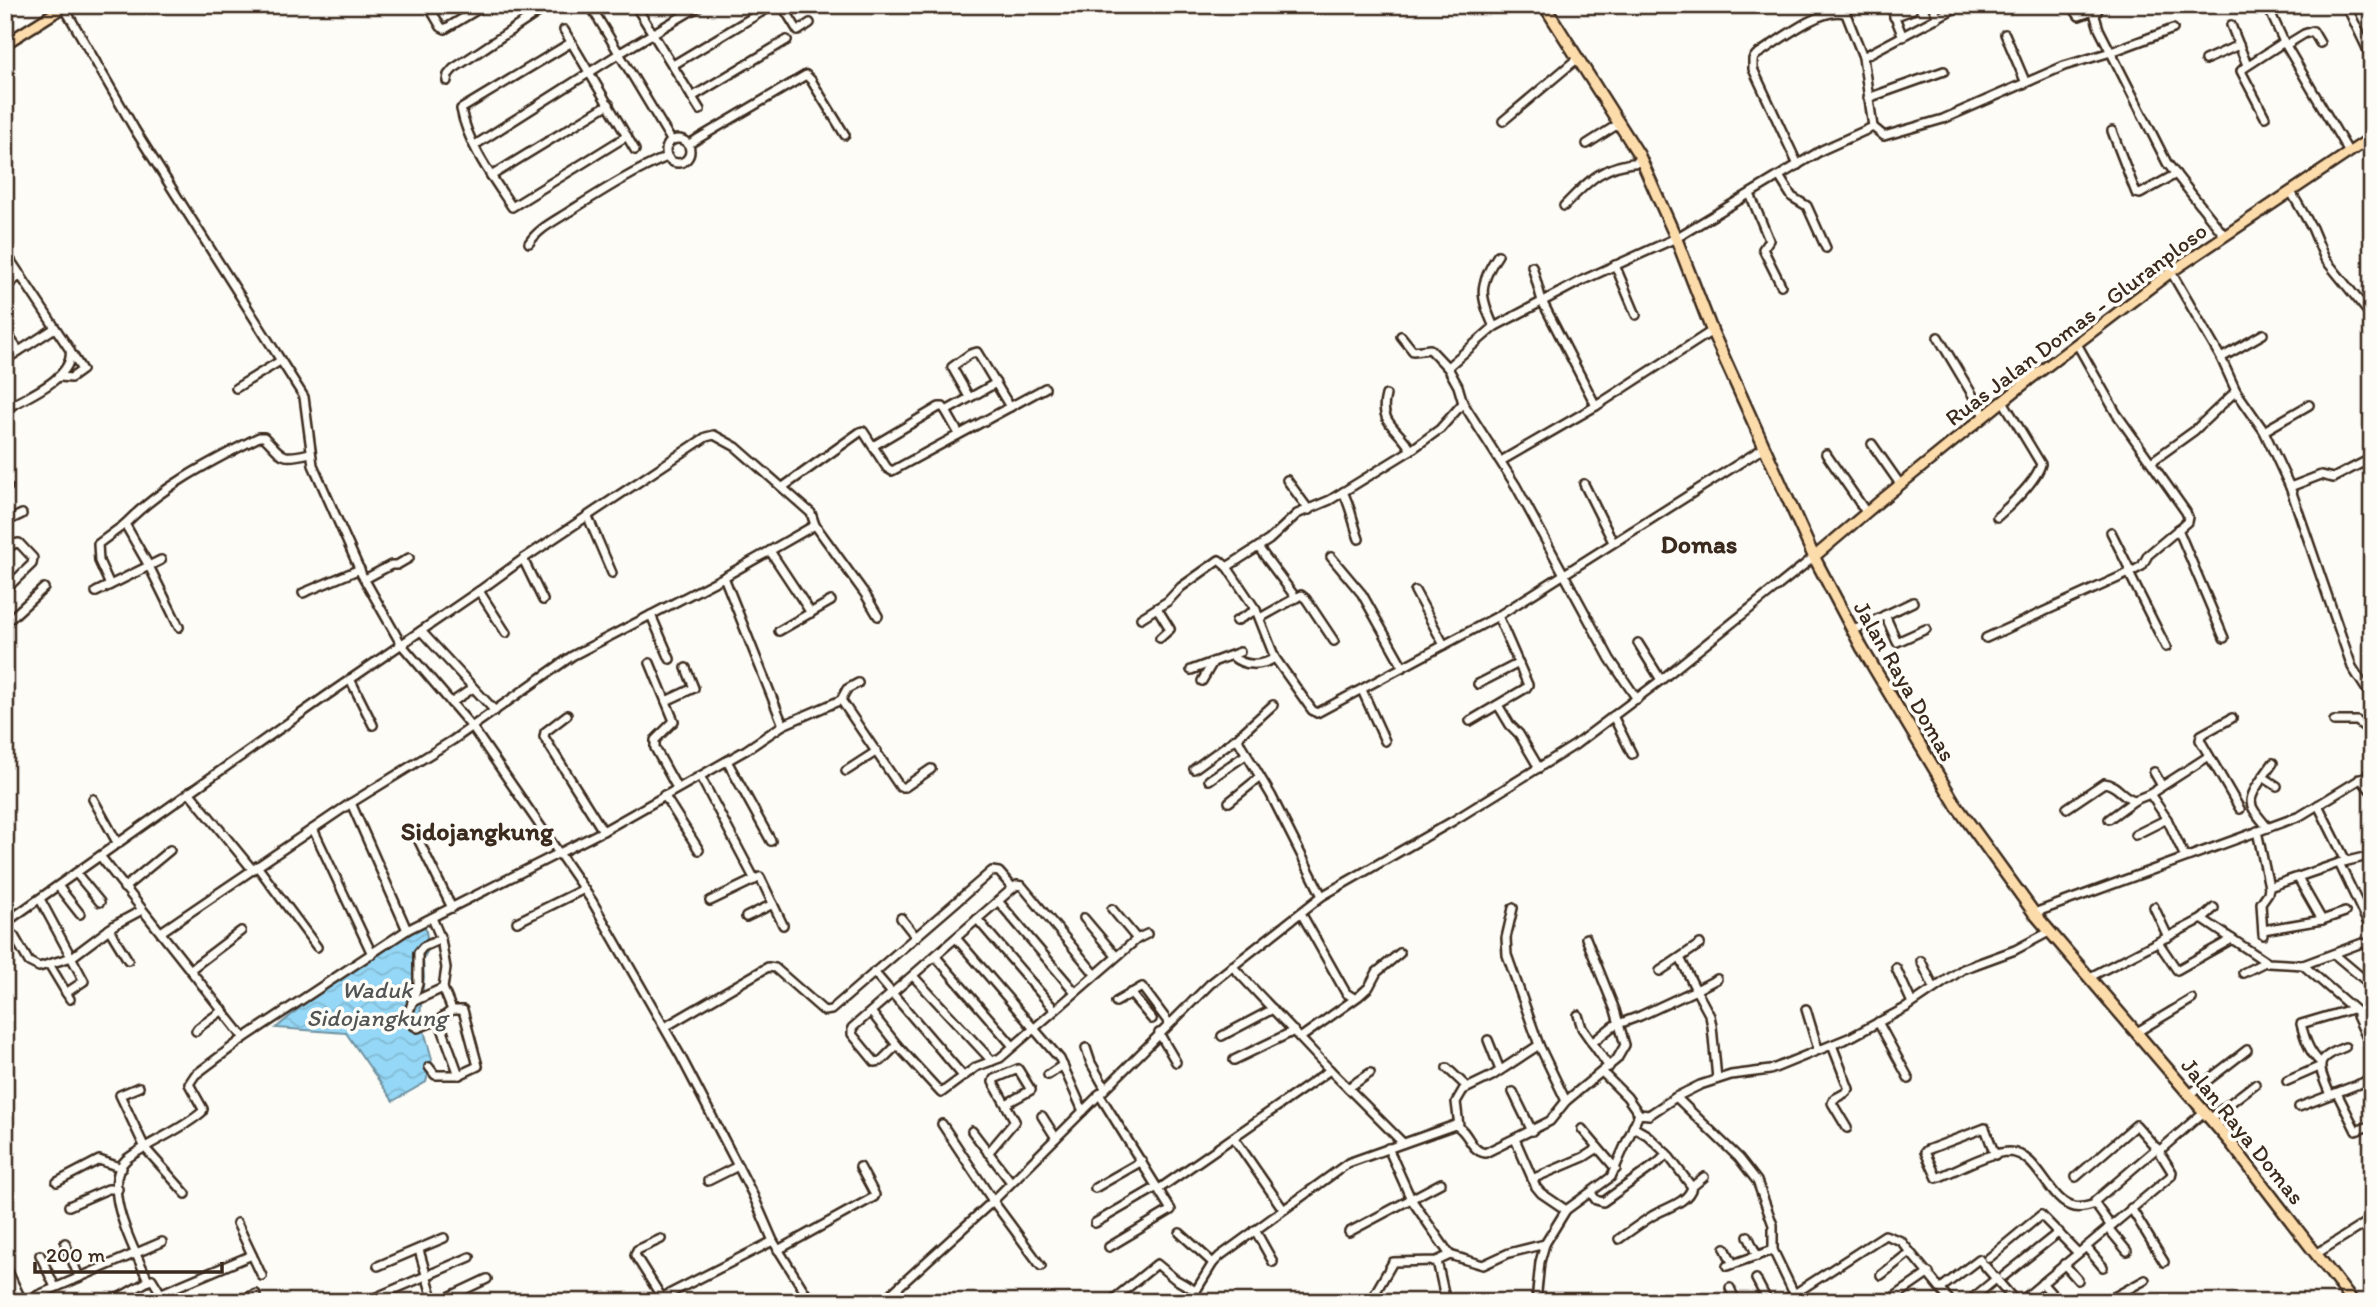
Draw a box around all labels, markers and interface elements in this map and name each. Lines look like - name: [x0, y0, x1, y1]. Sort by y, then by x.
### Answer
- street label: Ruas Jalan Domas - Gluranploso: [1939, 216, 2213, 432]
- district label: Domas: [1661, 528, 1737, 560]
- street label: Jalan Raya Domas: [1848, 596, 1962, 766]
- district label: Sidojangkung: [401, 815, 554, 847]
- water label: Waduk Sidojangkung: [307, 975, 450, 1032]
- street label: Jalan Raya Domas: [2175, 1052, 2311, 1210]
- scale bar: [35, 1230, 222, 1274]
- text: 200 m: [46, 1242, 106, 1267]

